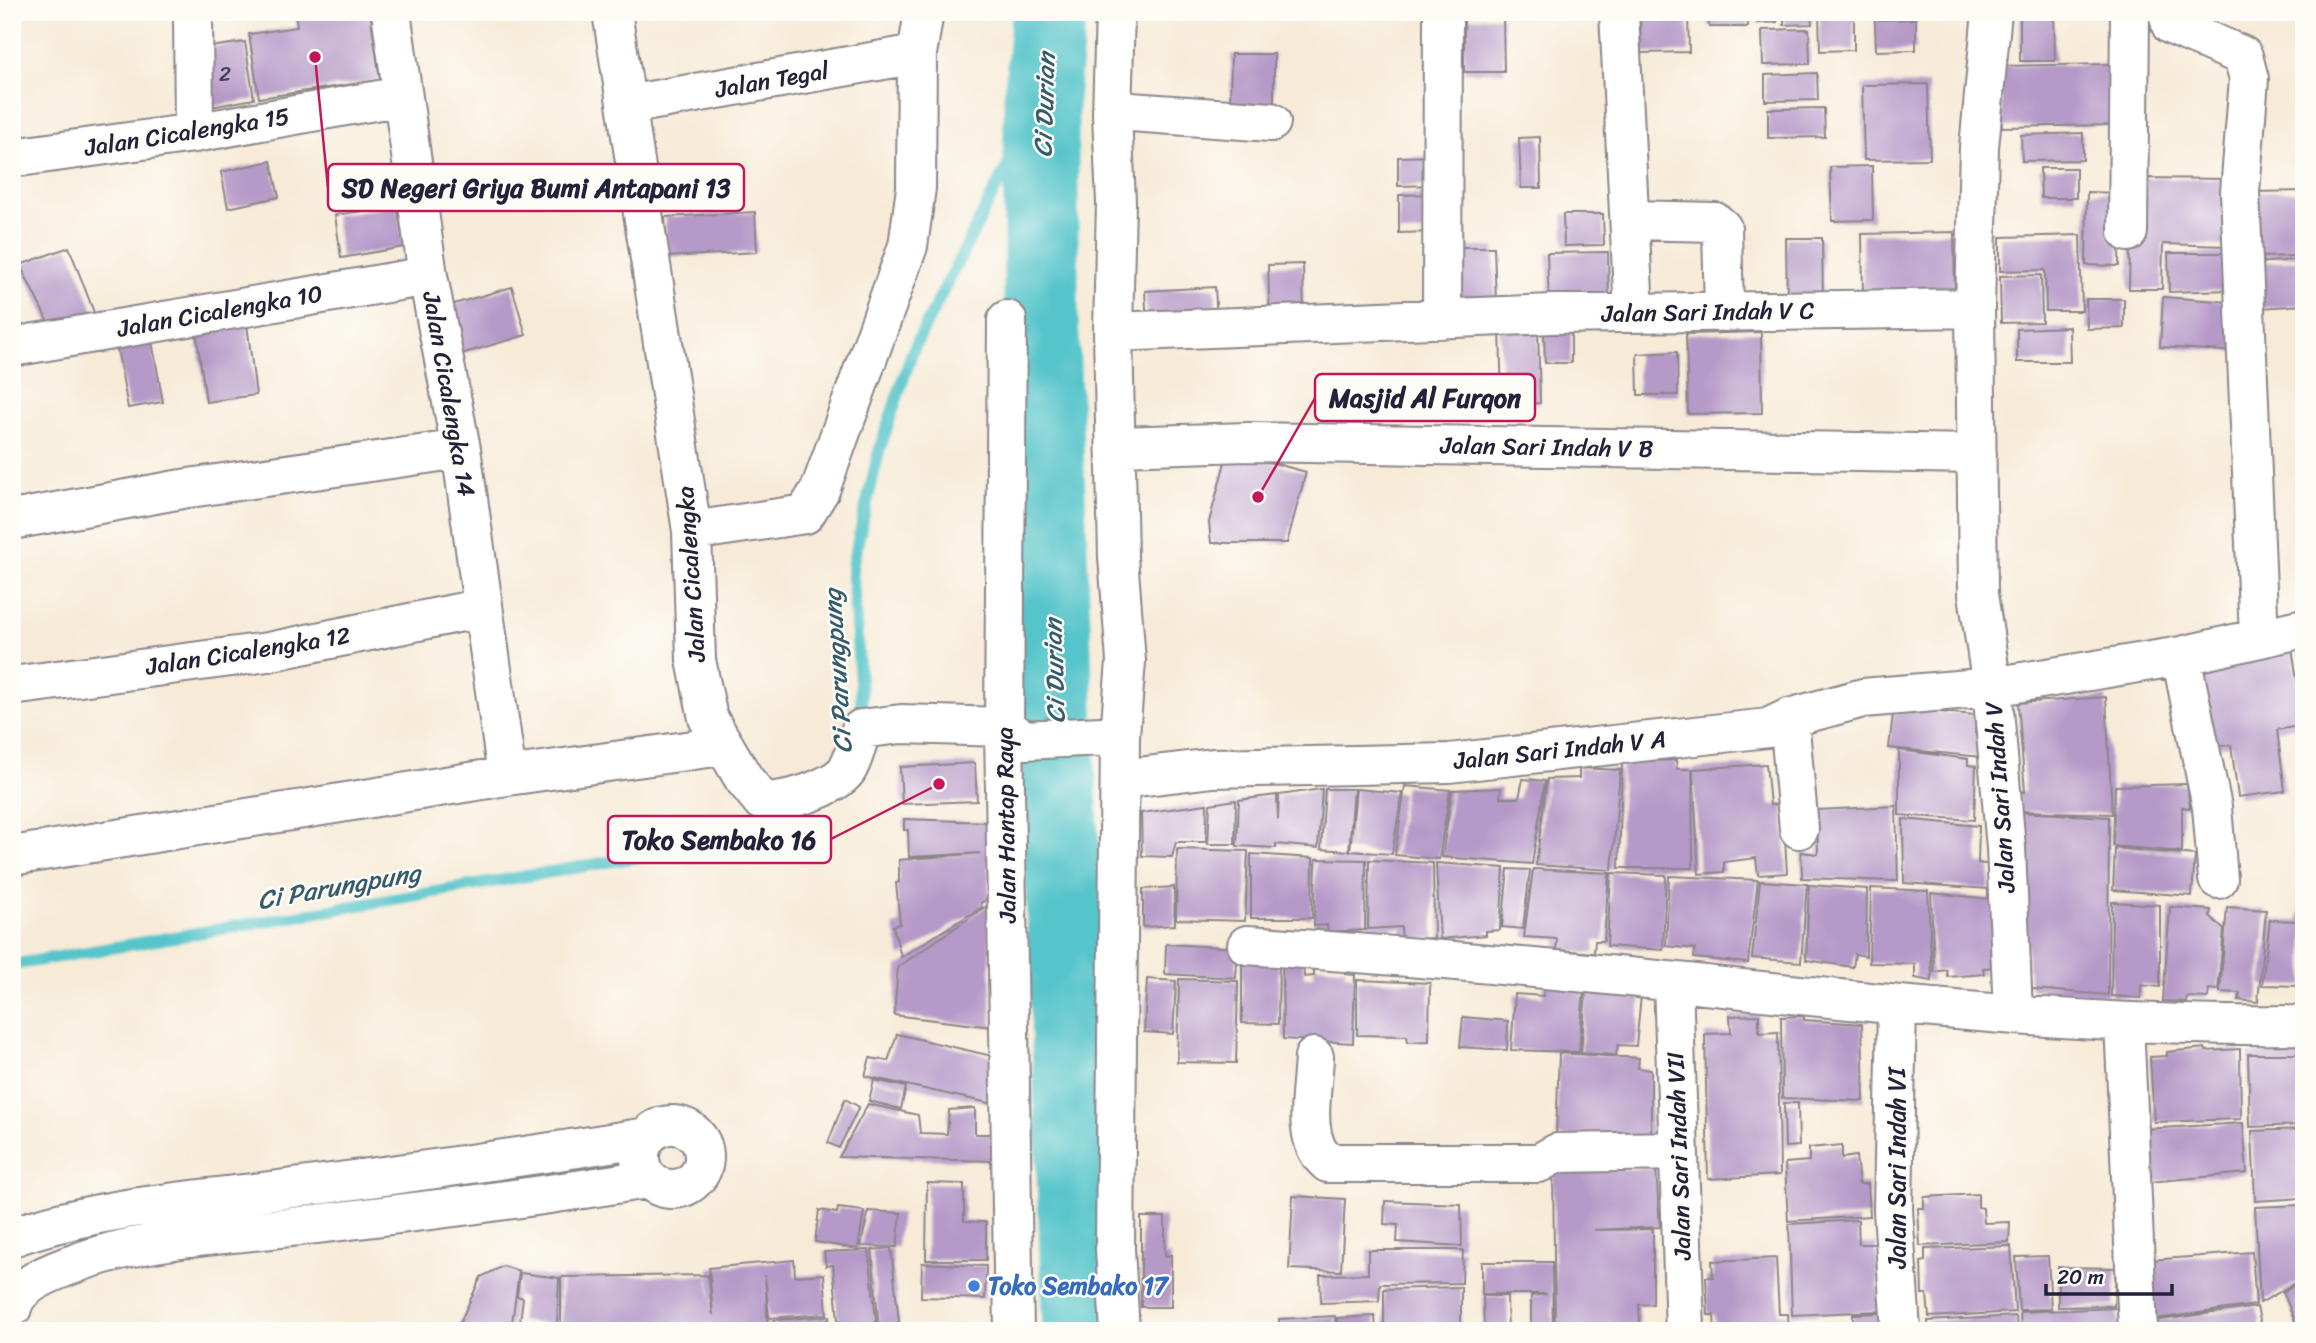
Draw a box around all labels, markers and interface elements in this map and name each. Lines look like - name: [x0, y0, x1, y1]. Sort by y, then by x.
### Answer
- street label: Jalan Tegal: [711, 49, 833, 111]
- water label: Ci Durian: [1019, 49, 1069, 158]
- house number: 2: [219, 55, 231, 93]
- street label: Jalan Cicalengka 15: [80, 95, 293, 169]
- callout: SD Negeri Griya Bumi Antapani 13: [328, 164, 744, 211]
- text: SD Negeri Griya Bumi Antapani 13: [340, 165, 731, 211]
- street label: Jalan Cicalengka 10: [113, 272, 326, 350]
- street label: Jalan Cicalengka 14: [410, 287, 488, 500]
- street label: Jalan Sari Indah V C: [1600, 289, 1815, 335]
- callout: Masjid Al Furqon: [1315, 374, 1535, 421]
- text: Masjid Al Furqon: [1328, 375, 1521, 421]
- street label: Jalan Sari Indah V B: [1439, 424, 1654, 470]
- street label: Jalan Cicalengka: [664, 485, 718, 664]
- water label: Ci Parungpung: [808, 585, 866, 755]
- street label: Jalan Cicalengka 12: [142, 614, 353, 688]
- water label: Ci Durian: [1029, 615, 1079, 724]
- street label: Jalan Sari Indah V: [1972, 699, 2028, 895]
- street label: Jalan Sari Indah V A: [1451, 718, 1668, 782]
- street label: Jalan Hantap Raya: [983, 727, 1029, 924]
- callout: Toko Sembako 16: [608, 816, 831, 863]
- text: Toko Sembako 16: [622, 817, 817, 863]
- water label: Ci Parungpung: [254, 849, 426, 923]
- street label: Jalan Sari Indah VII: [1654, 1051, 1704, 1262]
- street label: Jalan Sari Indah VI: [1876, 1066, 1918, 1269]
- scale bar: [2046, 1252, 2172, 1296]
- text: 20 m: [2057, 1258, 2104, 1296]
- place label: Toko Sembako 17: [988, 1265, 1170, 1307]
- marker: Toko Sembako 17: [966, 1278, 982, 1294]

